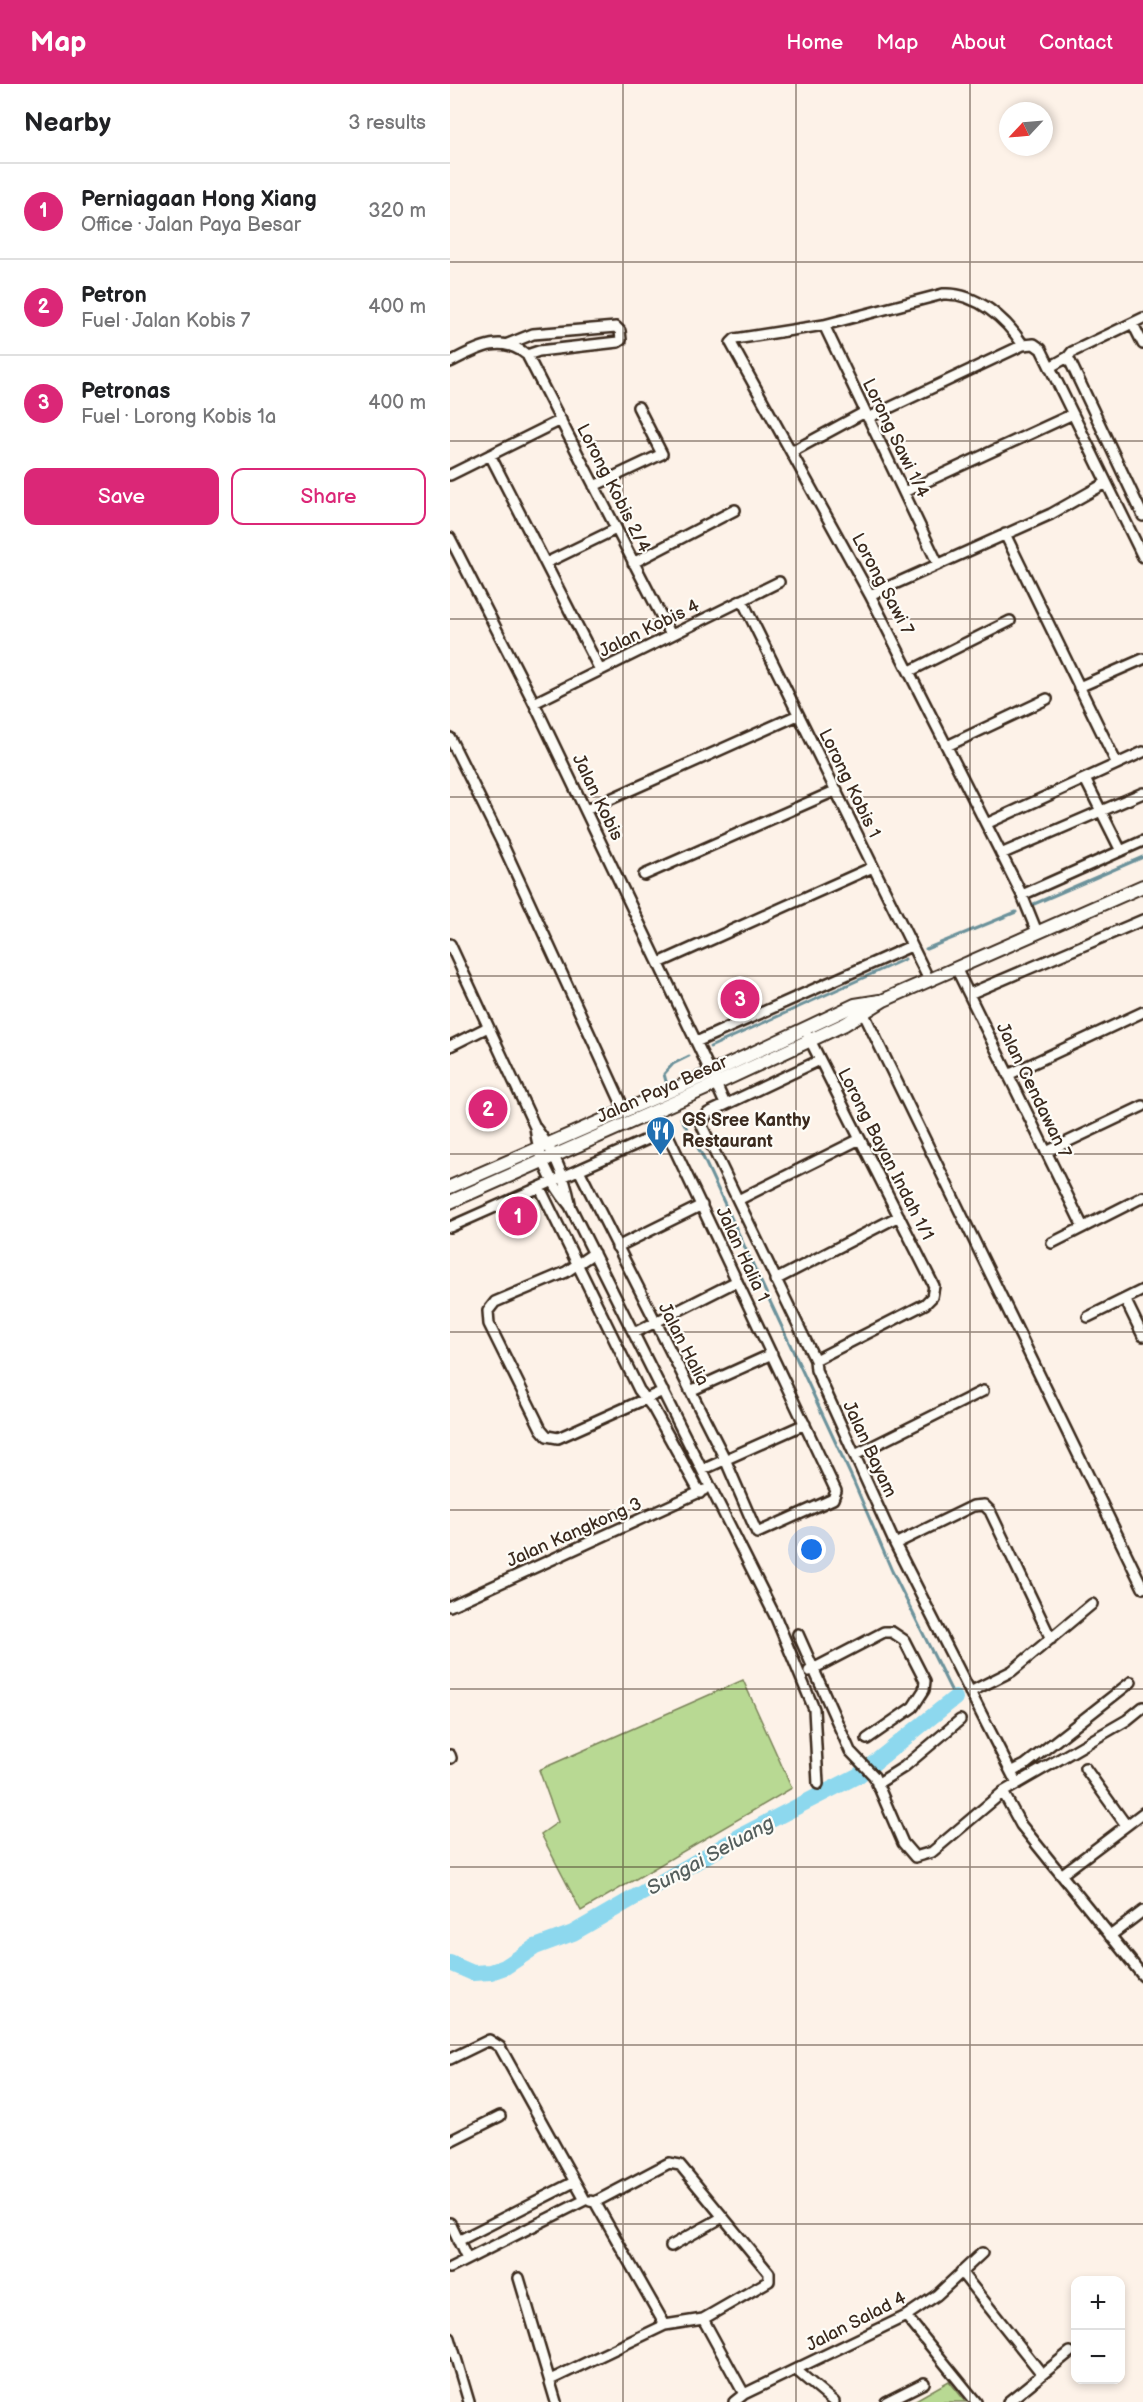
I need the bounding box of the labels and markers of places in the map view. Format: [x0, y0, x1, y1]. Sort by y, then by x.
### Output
pin: 3 [720, 976, 760, 1022]
pin: 2 [468, 1086, 507, 1132]
place label: GS Sree Kanthy Restaurant [682, 1110, 811, 1152]
restaurant icon: GS Sree Kanthy Restaurant [645, 1114, 677, 1156]
pin: 1 [498, 1194, 538, 1238]

